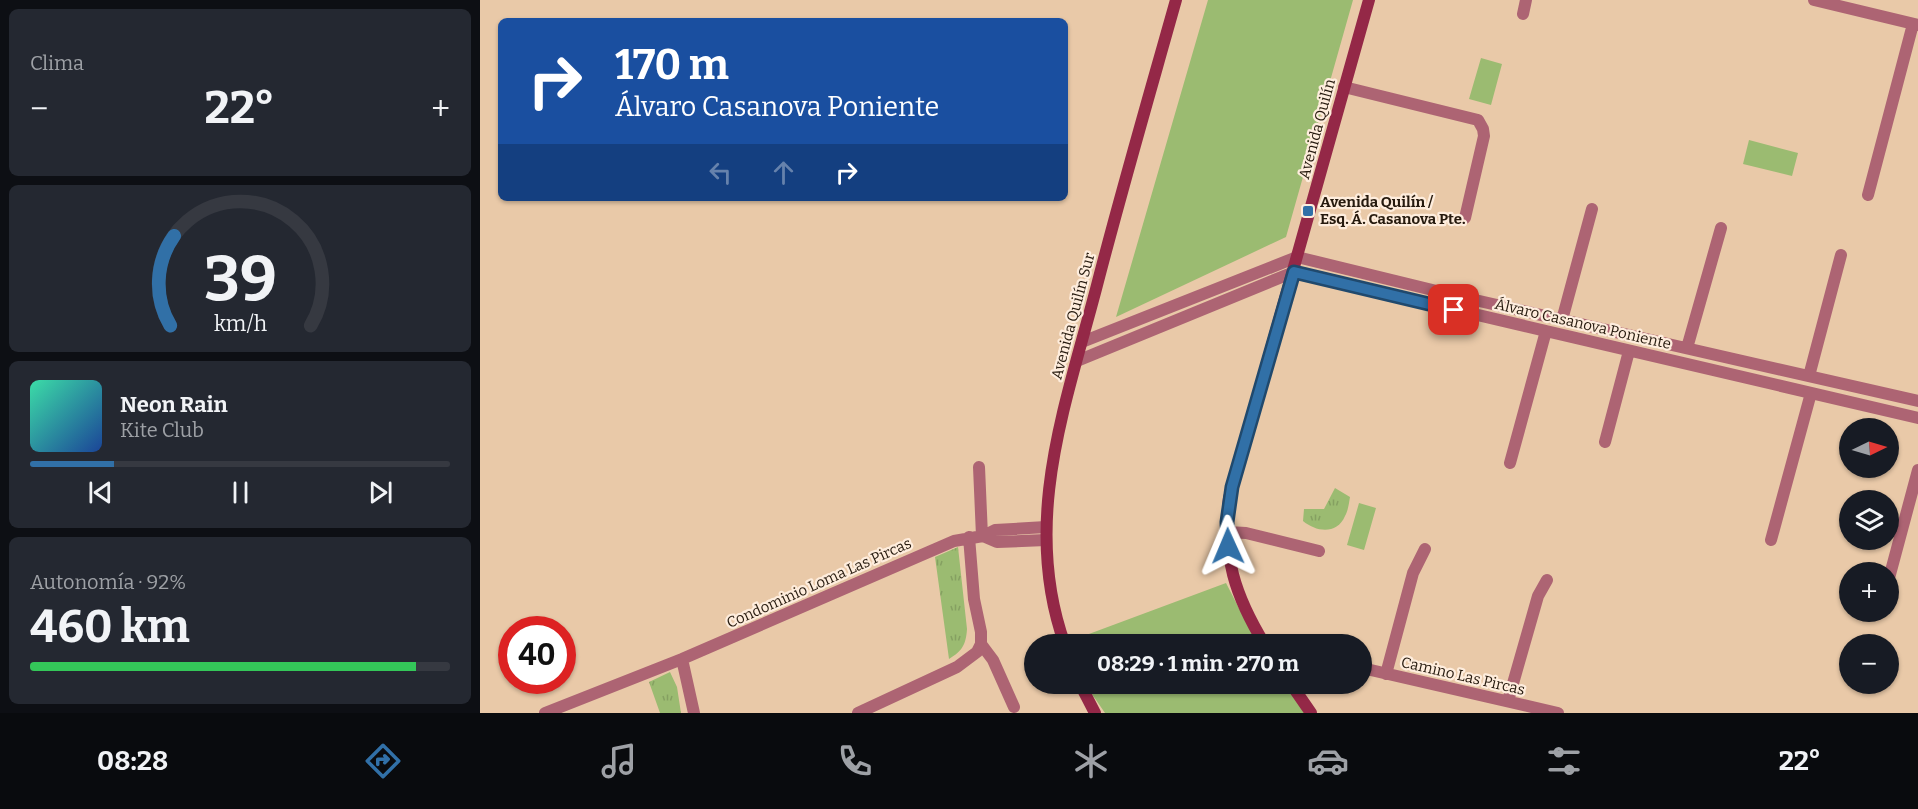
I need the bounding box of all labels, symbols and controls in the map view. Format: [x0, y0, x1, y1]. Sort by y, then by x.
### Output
text: 170 m [615, 40, 729, 90]
icon: right [516, 42, 594, 120]
text: Clima [30, 51, 84, 75]
street label: Avenida Quilín [1295, 77, 1339, 181]
text: 22° [204, 81, 275, 135]
text: − [30, 89, 48, 129]
text: + [431, 89, 450, 129]
text: Álvaro Casanova Poniente [615, 91, 939, 123]
icon: left [704, 156, 737, 189]
icon: ahead [767, 156, 800, 189]
icon: right [830, 156, 863, 189]
place label: Avenida Quilín / Esq. Á. Casanova Pte. [1320, 193, 1465, 228]
marker: Avenida Quilín / Esq. Á. Casanova Pte. [1301, 204, 1315, 218]
text: 39 [204, 242, 276, 317]
street label: Avenida Quilín Sur [1047, 250, 1099, 381]
pin [1428, 284, 1479, 335]
icon: arrive [1437, 293, 1470, 326]
street label: Álvaro Casanova Poniente [1493, 295, 1673, 353]
text: km/h [213, 311, 267, 337]
text: Neon Rain [120, 391, 228, 418]
text: Kite Club [120, 418, 204, 442]
north arrow [1839, 418, 1899, 478]
map controls [1839, 418, 1899, 694]
icon: previous [84, 476, 117, 509]
icon: pause [224, 476, 257, 509]
icon: next [364, 476, 397, 509]
button: layers [1839, 490, 1899, 550]
position arrow [1196, 514, 1260, 578]
street label: Condominio Loma Las Pircas [724, 534, 914, 632]
button: + [1839, 562, 1899, 622]
text: Autonomía · 92% [30, 570, 186, 594]
text: 460 km [30, 600, 190, 654]
speed limit sign: 40 [498, 616, 576, 694]
button: − [1839, 634, 1899, 694]
text: 08:29 · 1 min · 270 m [1097, 650, 1299, 677]
street label: Camino Las Pircas [1399, 653, 1527, 699]
icon: directions [362, 740, 404, 782]
icon: music [598, 740, 640, 782]
icon: phone [834, 740, 876, 782]
icon: climate [1070, 740, 1112, 782]
icon: car [1307, 740, 1349, 782]
icon: filters [1543, 740, 1585, 782]
text: 08:28 [97, 745, 168, 777]
text: 22° [1779, 745, 1821, 777]

